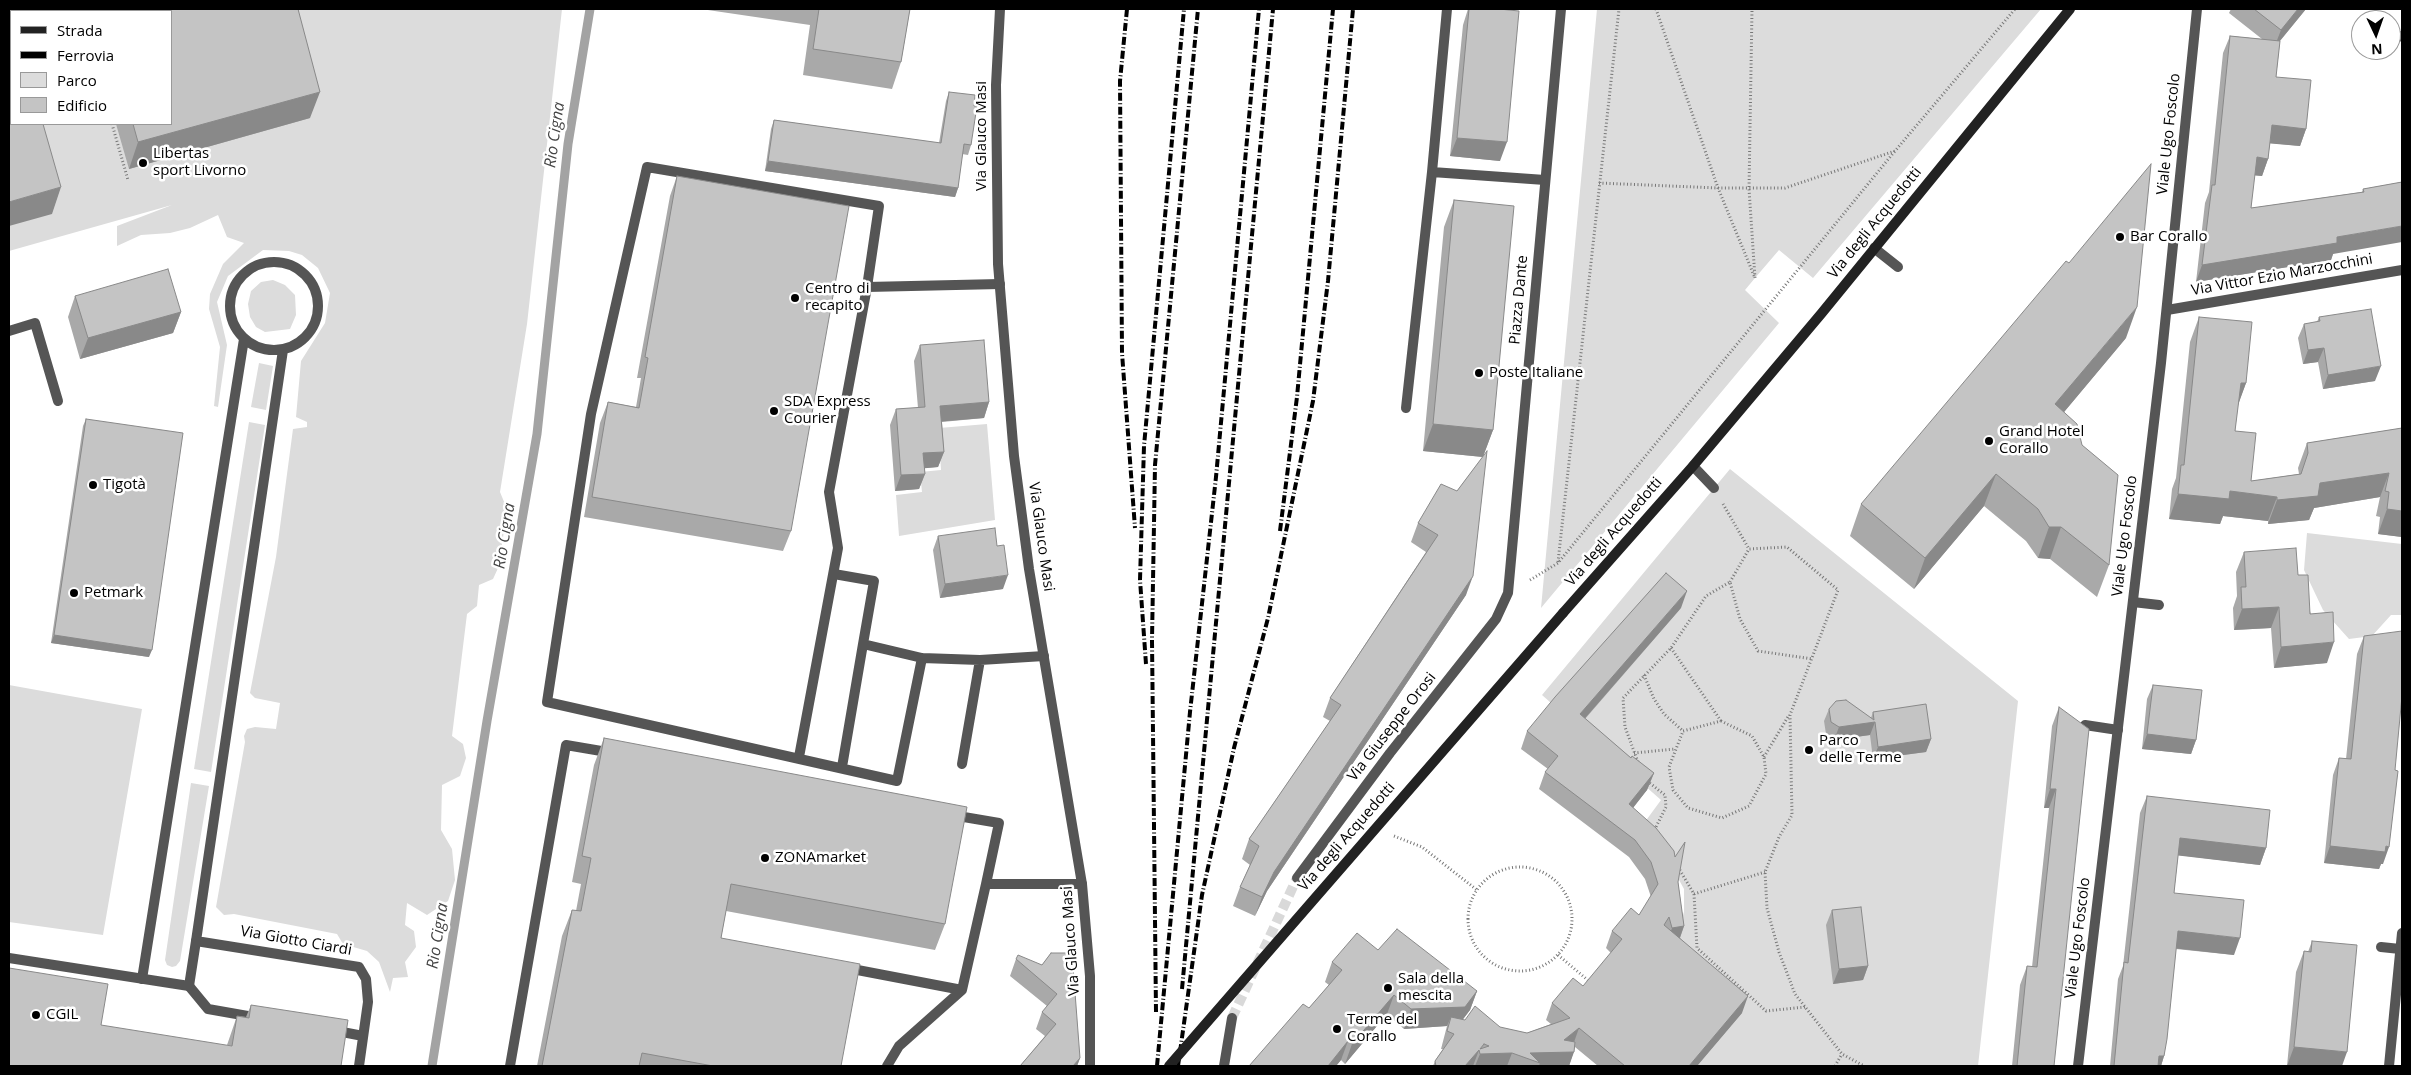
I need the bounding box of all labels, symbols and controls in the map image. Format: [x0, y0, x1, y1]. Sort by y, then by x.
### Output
legend [10, 10, 172, 125]
north arrow [2351, 10, 2401, 60]
text: Strada [57, 20, 103, 40]
text: N [2371, 40, 2383, 59]
text: Ferrovia [57, 45, 114, 65]
text: Parco [57, 70, 97, 90]
street label: Viale Ugo Foscolo [2154, 72, 2184, 196]
street label: Via Glauco Masi [973, 81, 991, 191]
text: Edificio [57, 95, 107, 115]
water label: Rio Cigna [541, 101, 569, 169]
place label: Libertas sport Livorno [153, 145, 246, 180]
marker: Libertas sport Livorno [137, 157, 149, 169]
street label: Via degli Acquedotti [1824, 164, 1926, 282]
place label: Bar Corallo [2130, 228, 2208, 246]
marker: Bar Corallo [2114, 231, 2126, 243]
street label: Via Vittor Ezio Marzocchini [2190, 250, 2374, 300]
street label: Piazza Dante [1506, 255, 1532, 345]
place label: Centro di recapito [805, 280, 869, 315]
marker: Centro di recapito [789, 292, 801, 304]
place label: Poste Italiane [1489, 364, 1583, 382]
marker: Poste Italiane [1473, 367, 1485, 379]
place label: SDA Express Courier [784, 393, 871, 428]
marker: SDA Express Courier [768, 405, 780, 417]
place label: Grand Hotel Corallo [1999, 423, 2084, 458]
marker: Grand Hotel Corallo [1983, 435, 1995, 447]
street label: Via degli Acquedotti [1562, 474, 1666, 590]
street label: Viale Ugo Foscolo [2109, 474, 2141, 598]
place label: Tigotà [103, 476, 146, 494]
marker: Tigotà [87, 479, 99, 491]
street label: Via Glauco Masi [1024, 481, 1058, 593]
water label: Rio Cigna [490, 502, 520, 570]
place label: Petmark [84, 584, 143, 602]
marker: Petmark [68, 587, 80, 599]
street label: Via Giuseppe Orosi [1344, 669, 1440, 785]
place label: Parco delle Terme [1819, 732, 1902, 767]
marker: Parco delle Terme [1803, 744, 1815, 756]
street label: Via degli Acquedotti [1295, 779, 1399, 895]
place label: ZONAmarket [775, 849, 866, 867]
marker: ZONAmarket [759, 852, 771, 864]
street label: Viale Ugo Foscolo [2062, 876, 2094, 1000]
street label: Via Glauco Masi [1058, 885, 1084, 997]
water label: Rio Cigna [423, 902, 453, 970]
street label: Via Giotto Ciardi [239, 922, 353, 960]
place label: Sala della mescita [1398, 970, 1464, 1005]
marker: Sala della mescita [1382, 982, 1394, 994]
place label: CGIL [46, 1006, 78, 1024]
marker: CGIL [30, 1009, 42, 1021]
place label: Terme del Corallo [1347, 1011, 1417, 1046]
marker: Terme del Corallo [1331, 1023, 1343, 1035]

